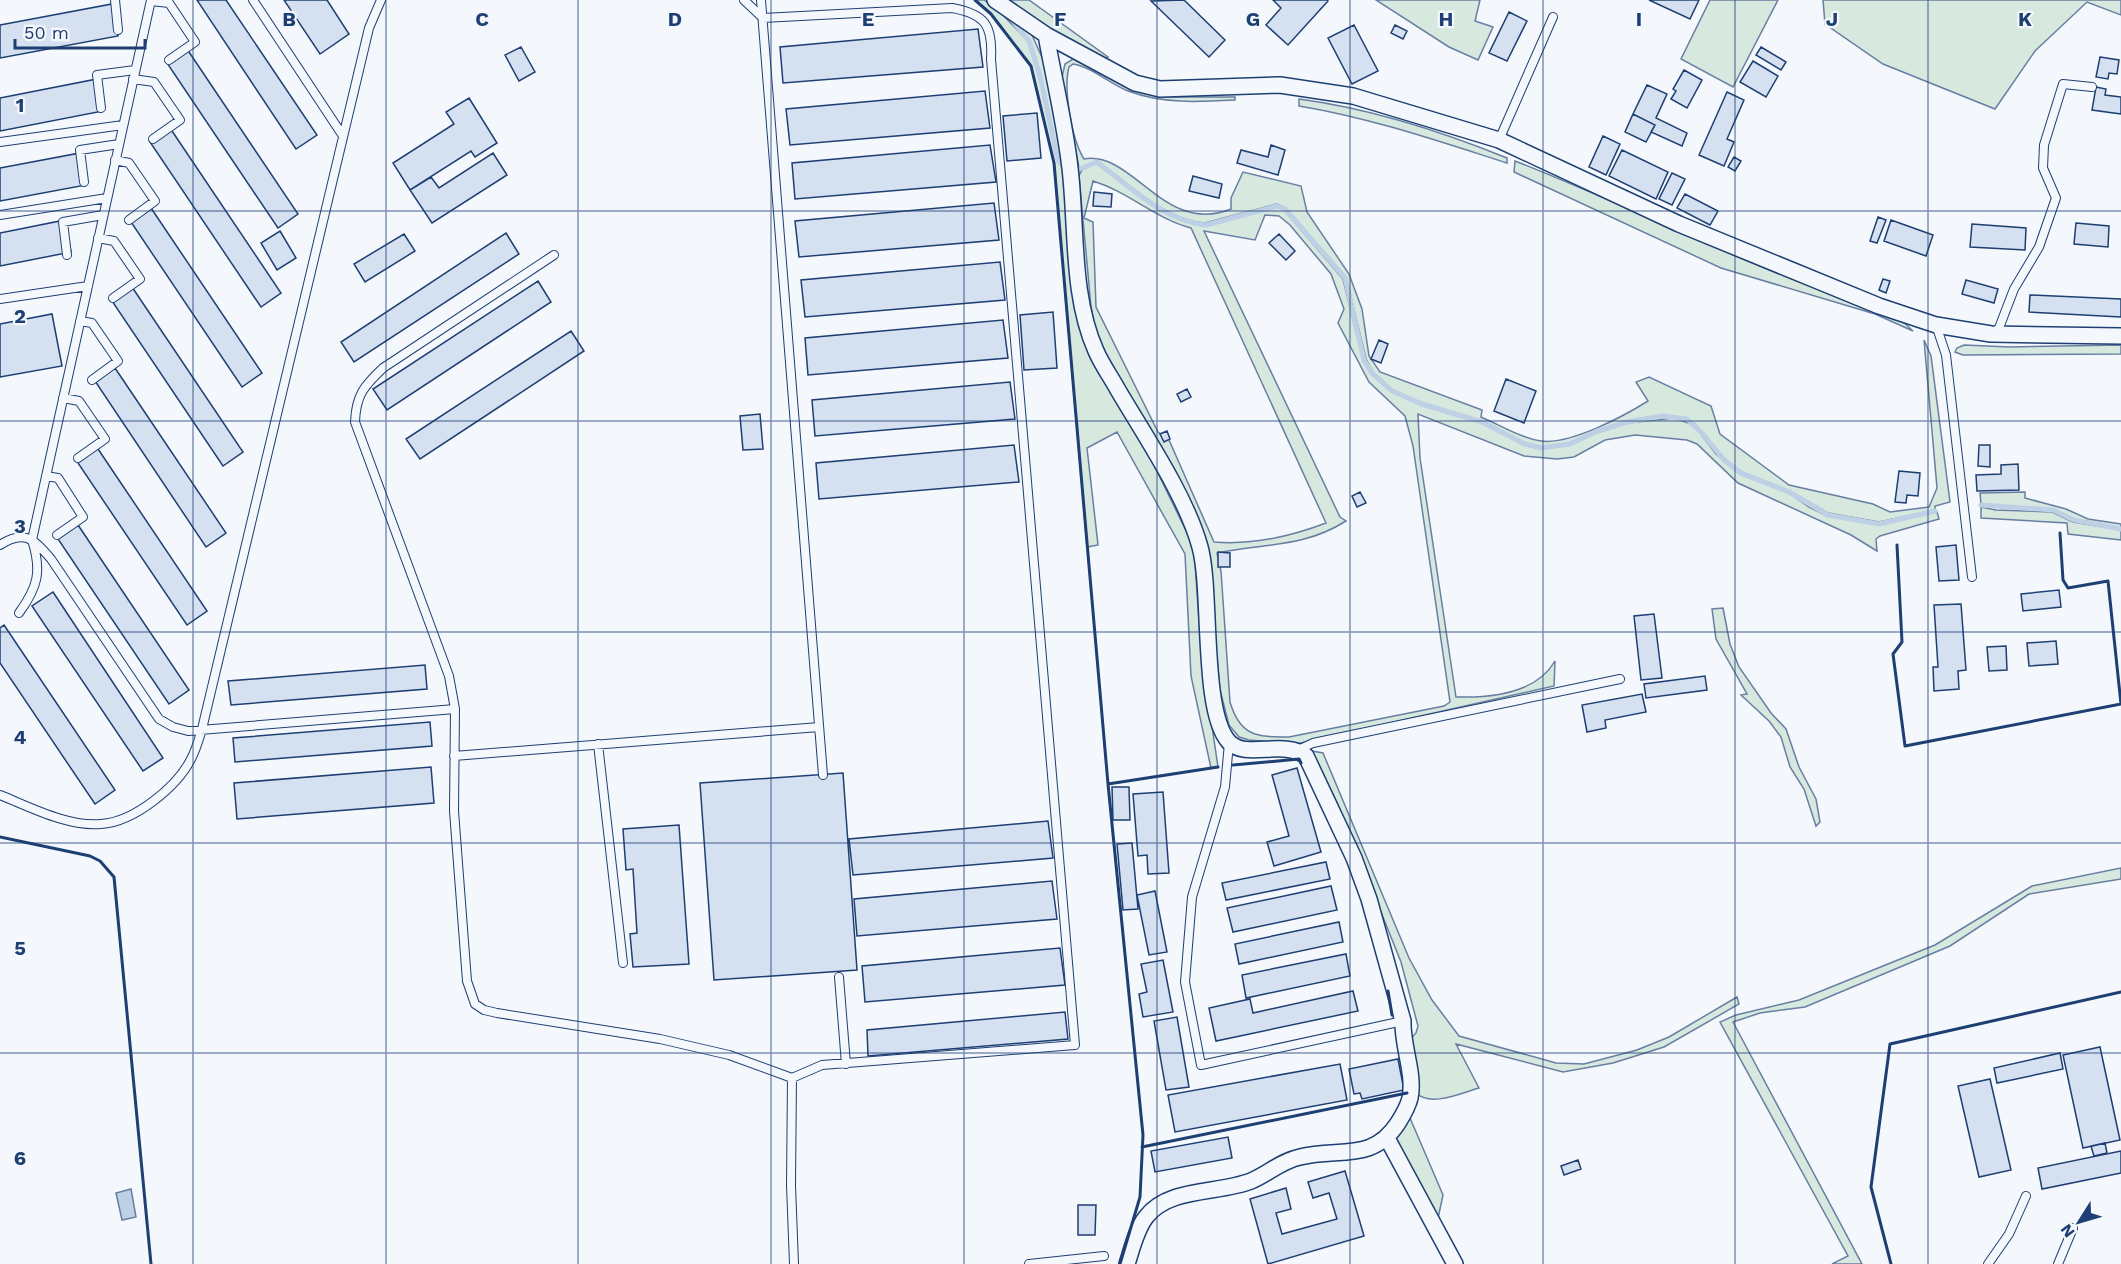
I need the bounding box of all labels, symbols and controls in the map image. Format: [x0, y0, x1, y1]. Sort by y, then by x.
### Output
text: B [282, 7, 296, 31]
text: C [475, 7, 489, 31]
text: D [668, 7, 682, 31]
text: E [862, 7, 874, 31]
text: F [1054, 7, 1066, 31]
text: G [1246, 7, 1260, 31]
text: H [1439, 7, 1453, 31]
text: I [1636, 7, 1642, 31]
text: J [1826, 7, 1838, 31]
text: K [2018, 7, 2032, 31]
scale bar [15, 12, 146, 50]
text: 50 m [24, 22, 69, 43]
text: 1 [16, 93, 24, 117]
text: 2 [14, 304, 26, 328]
text: 3 [14, 514, 26, 538]
text: 4 [14, 725, 27, 749]
text: 5 [14, 936, 26, 960]
text: 6 [14, 1146, 26, 1170]
north arrow [2049, 1192, 2109, 1252]
text: N [2056, 1220, 2079, 1241]

